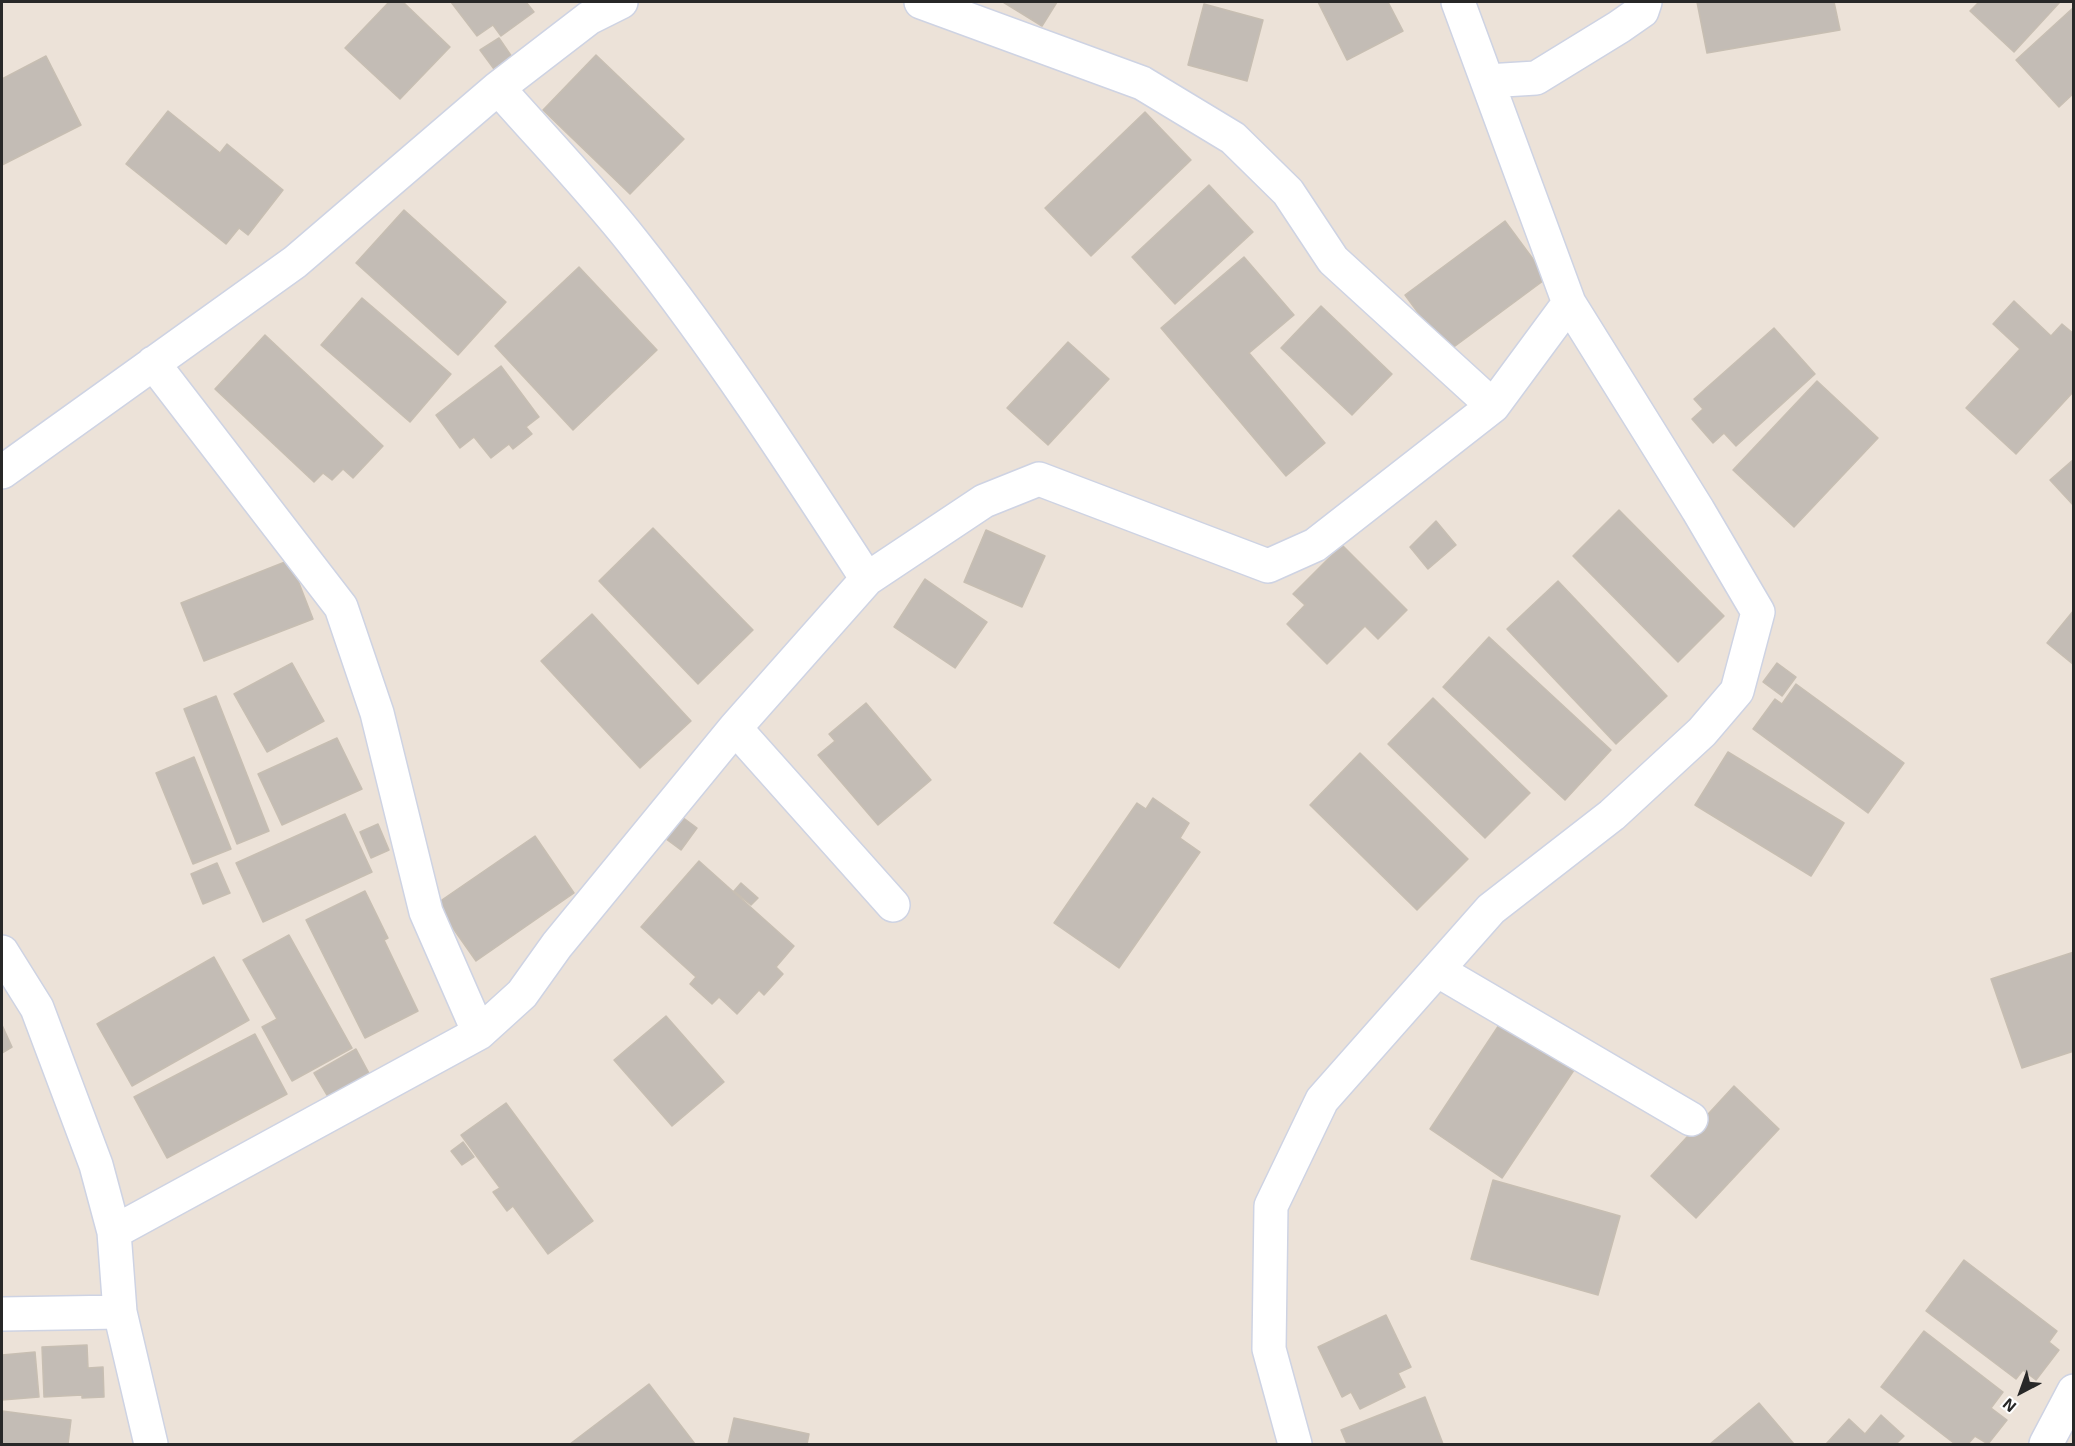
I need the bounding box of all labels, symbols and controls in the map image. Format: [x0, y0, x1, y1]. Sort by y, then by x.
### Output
north arrow [1991, 1362, 2051, 1422]
text: N [1998, 1395, 2019, 1417]

